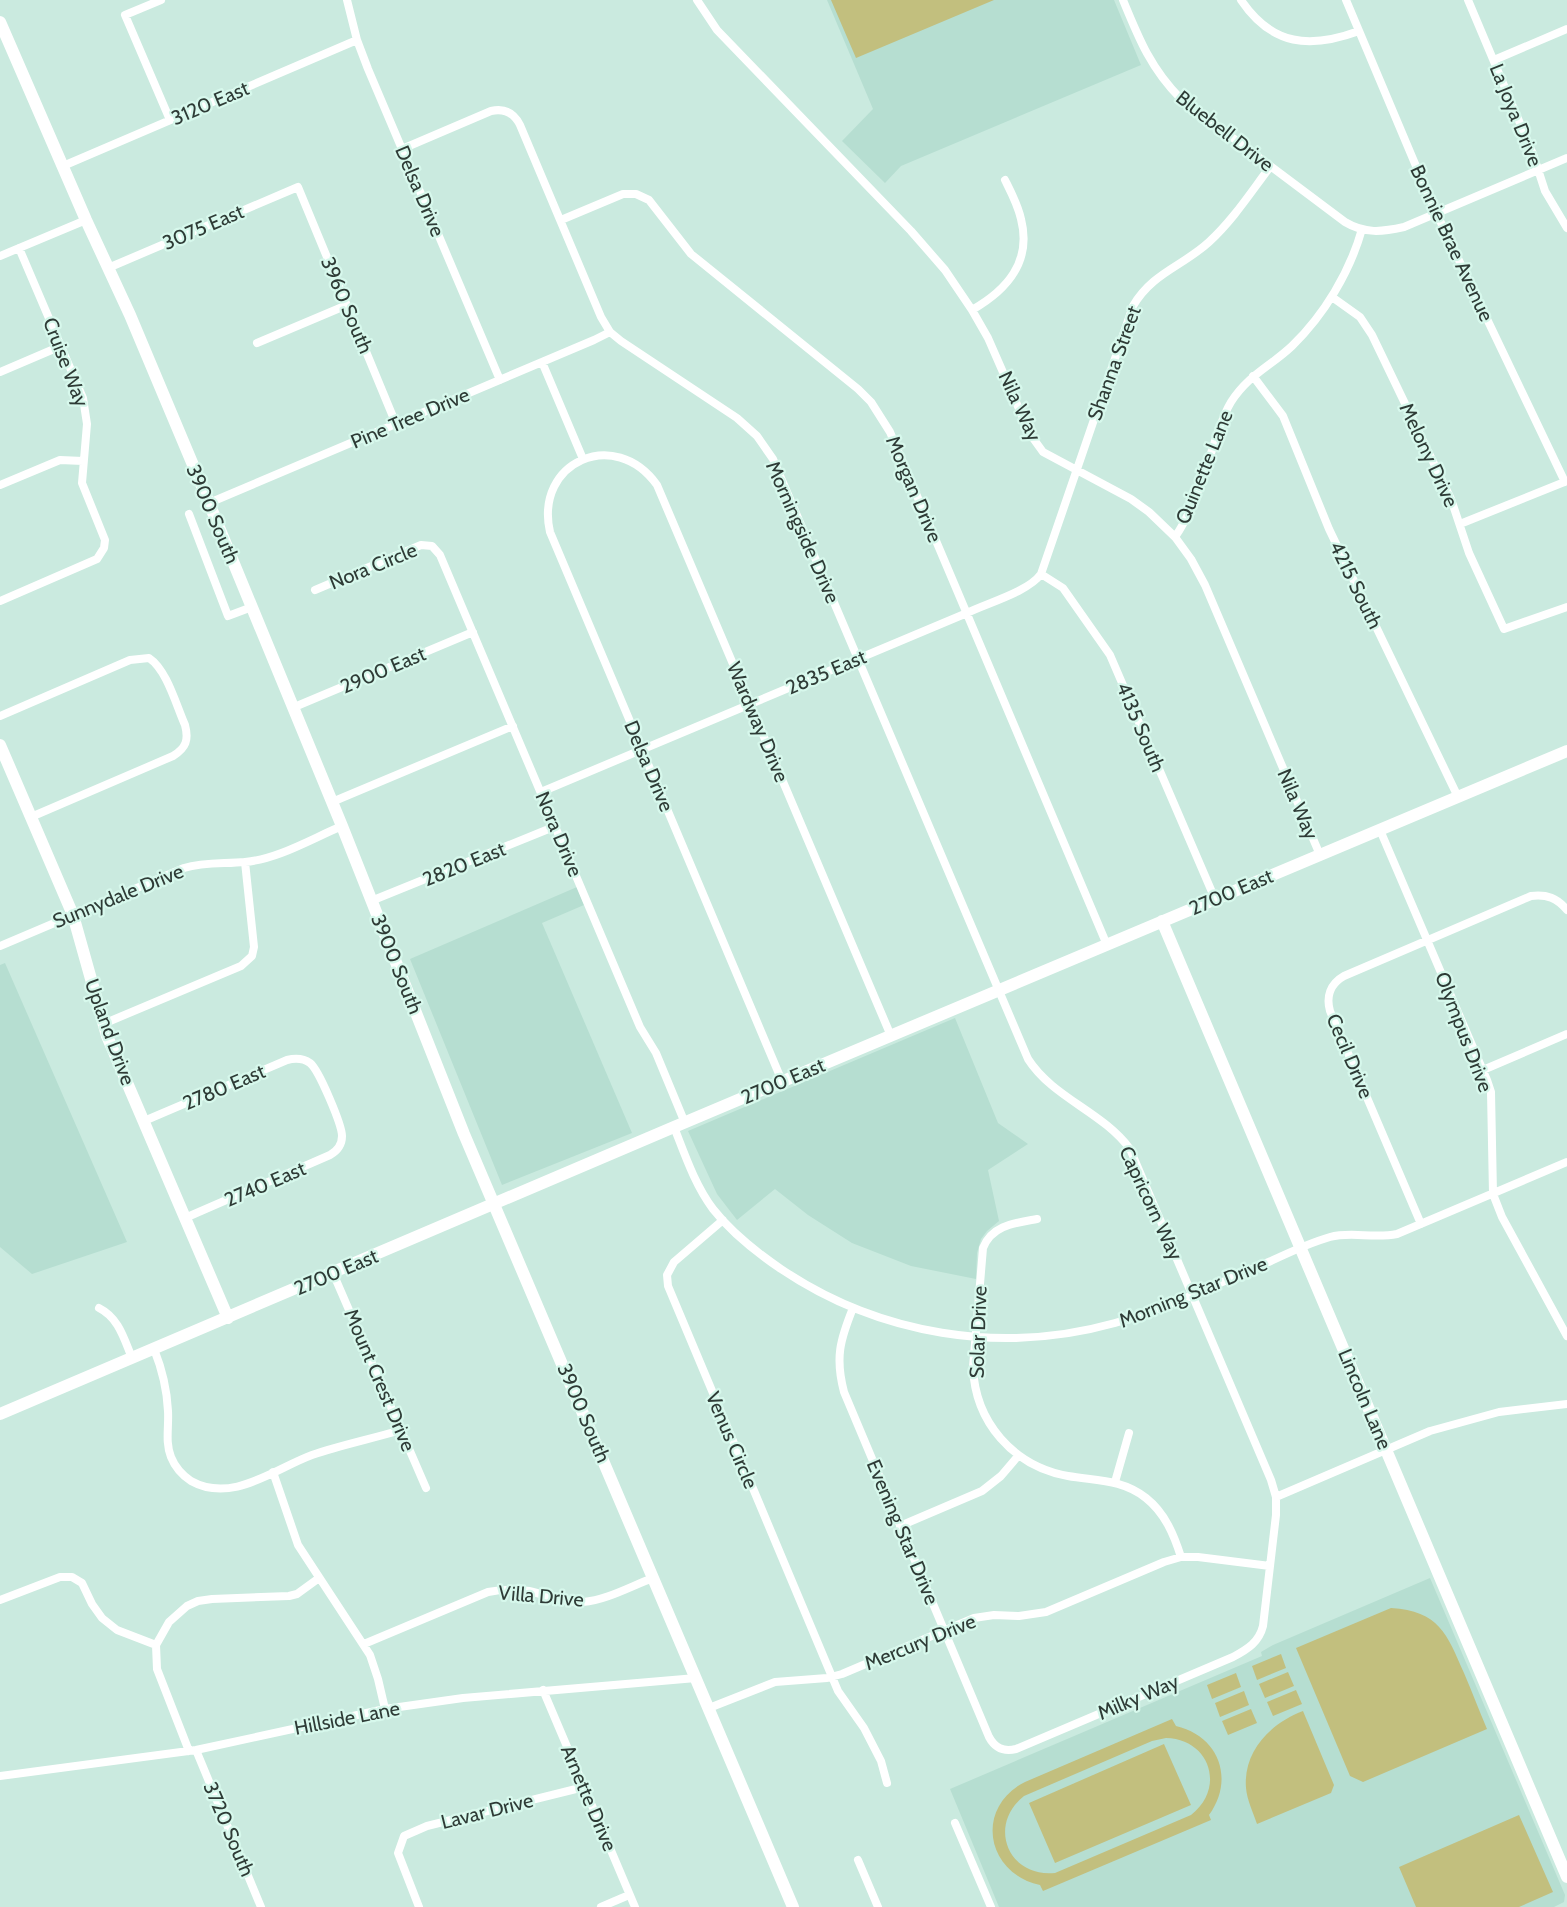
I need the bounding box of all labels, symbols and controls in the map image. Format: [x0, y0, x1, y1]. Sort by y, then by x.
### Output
street label: La Joya Drive [1485, 60, 1547, 170]
street label: 3120 East [168, 76, 253, 130]
street label: Bluebell Drive [1171, 85, 1279, 177]
street label: Delsa Drive [390, 142, 450, 240]
street label: Bonnie Brae Avenue [1405, 161, 1499, 325]
street label: 3075 East [159, 199, 247, 255]
street label: 3960 South [316, 253, 378, 357]
street label: Shanna Street [1082, 302, 1146, 423]
street label: Cruise Way [38, 314, 94, 410]
street label: Nila Way [993, 367, 1047, 445]
street label: Pine Tree Drive [347, 382, 473, 454]
street label: Melony Drive [1394, 399, 1464, 511]
street label: Quinette Lane [1170, 407, 1238, 527]
street label: Morgan Drive [881, 432, 947, 546]
street label: Morningside Drive [761, 457, 845, 607]
street label: 3900 South [181, 461, 245, 567]
street label: 4215 South [1324, 537, 1388, 633]
street label: Nora Circle [326, 538, 420, 594]
street label: 2900 East [337, 641, 429, 699]
street label: 2835 East [782, 644, 870, 700]
street label: Wardway Drive [722, 658, 794, 786]
street label: 4135 South [1111, 679, 1171, 775]
street label: Delsa Drive [619, 717, 679, 815]
street label: Nila Way [1272, 765, 1324, 843]
street label: Nora Drive [530, 788, 588, 880]
street label: 2820 East [419, 836, 509, 891]
street label: Sunnydale Drive [49, 859, 187, 933]
street label: 2700 East [1186, 864, 1277, 920]
street label: 3900 South [366, 911, 428, 1017]
street label: Olympus Drive [1430, 969, 1498, 1095]
street label: Upland Drive [80, 976, 140, 1088]
street label: Cecil Drive [1321, 1010, 1379, 1102]
street label: 2700 East [738, 1053, 829, 1109]
street label: 2780 East [179, 1059, 269, 1115]
street label: Capricorn Way [1114, 1142, 1188, 1264]
street label: 2740 East [221, 1156, 309, 1212]
street label: 2700 East [291, 1244, 382, 1300]
street label: Morning Star Drive [1115, 1251, 1271, 1333]
street label: Solar Drive [964, 1285, 992, 1379]
street label: Mount Crest Drive [339, 1305, 421, 1455]
street label: Lincoln Lane [1333, 1345, 1397, 1453]
street label: 3900 South [552, 1360, 616, 1466]
street label: Venus Circle [701, 1388, 763, 1492]
street label: Evening Star Drive [862, 1456, 944, 1608]
street label: Villa Drive [497, 1580, 585, 1612]
street label: Mercury Drive [861, 1609, 979, 1675]
street label: Milky Way [1094, 1669, 1182, 1725]
street label: Hillside Lane [292, 1696, 402, 1740]
street label: Arnette Drive [556, 1741, 622, 1855]
street label: 3720 South [198, 1778, 260, 1880]
street label: Lavar Drive [438, 1788, 536, 1834]

